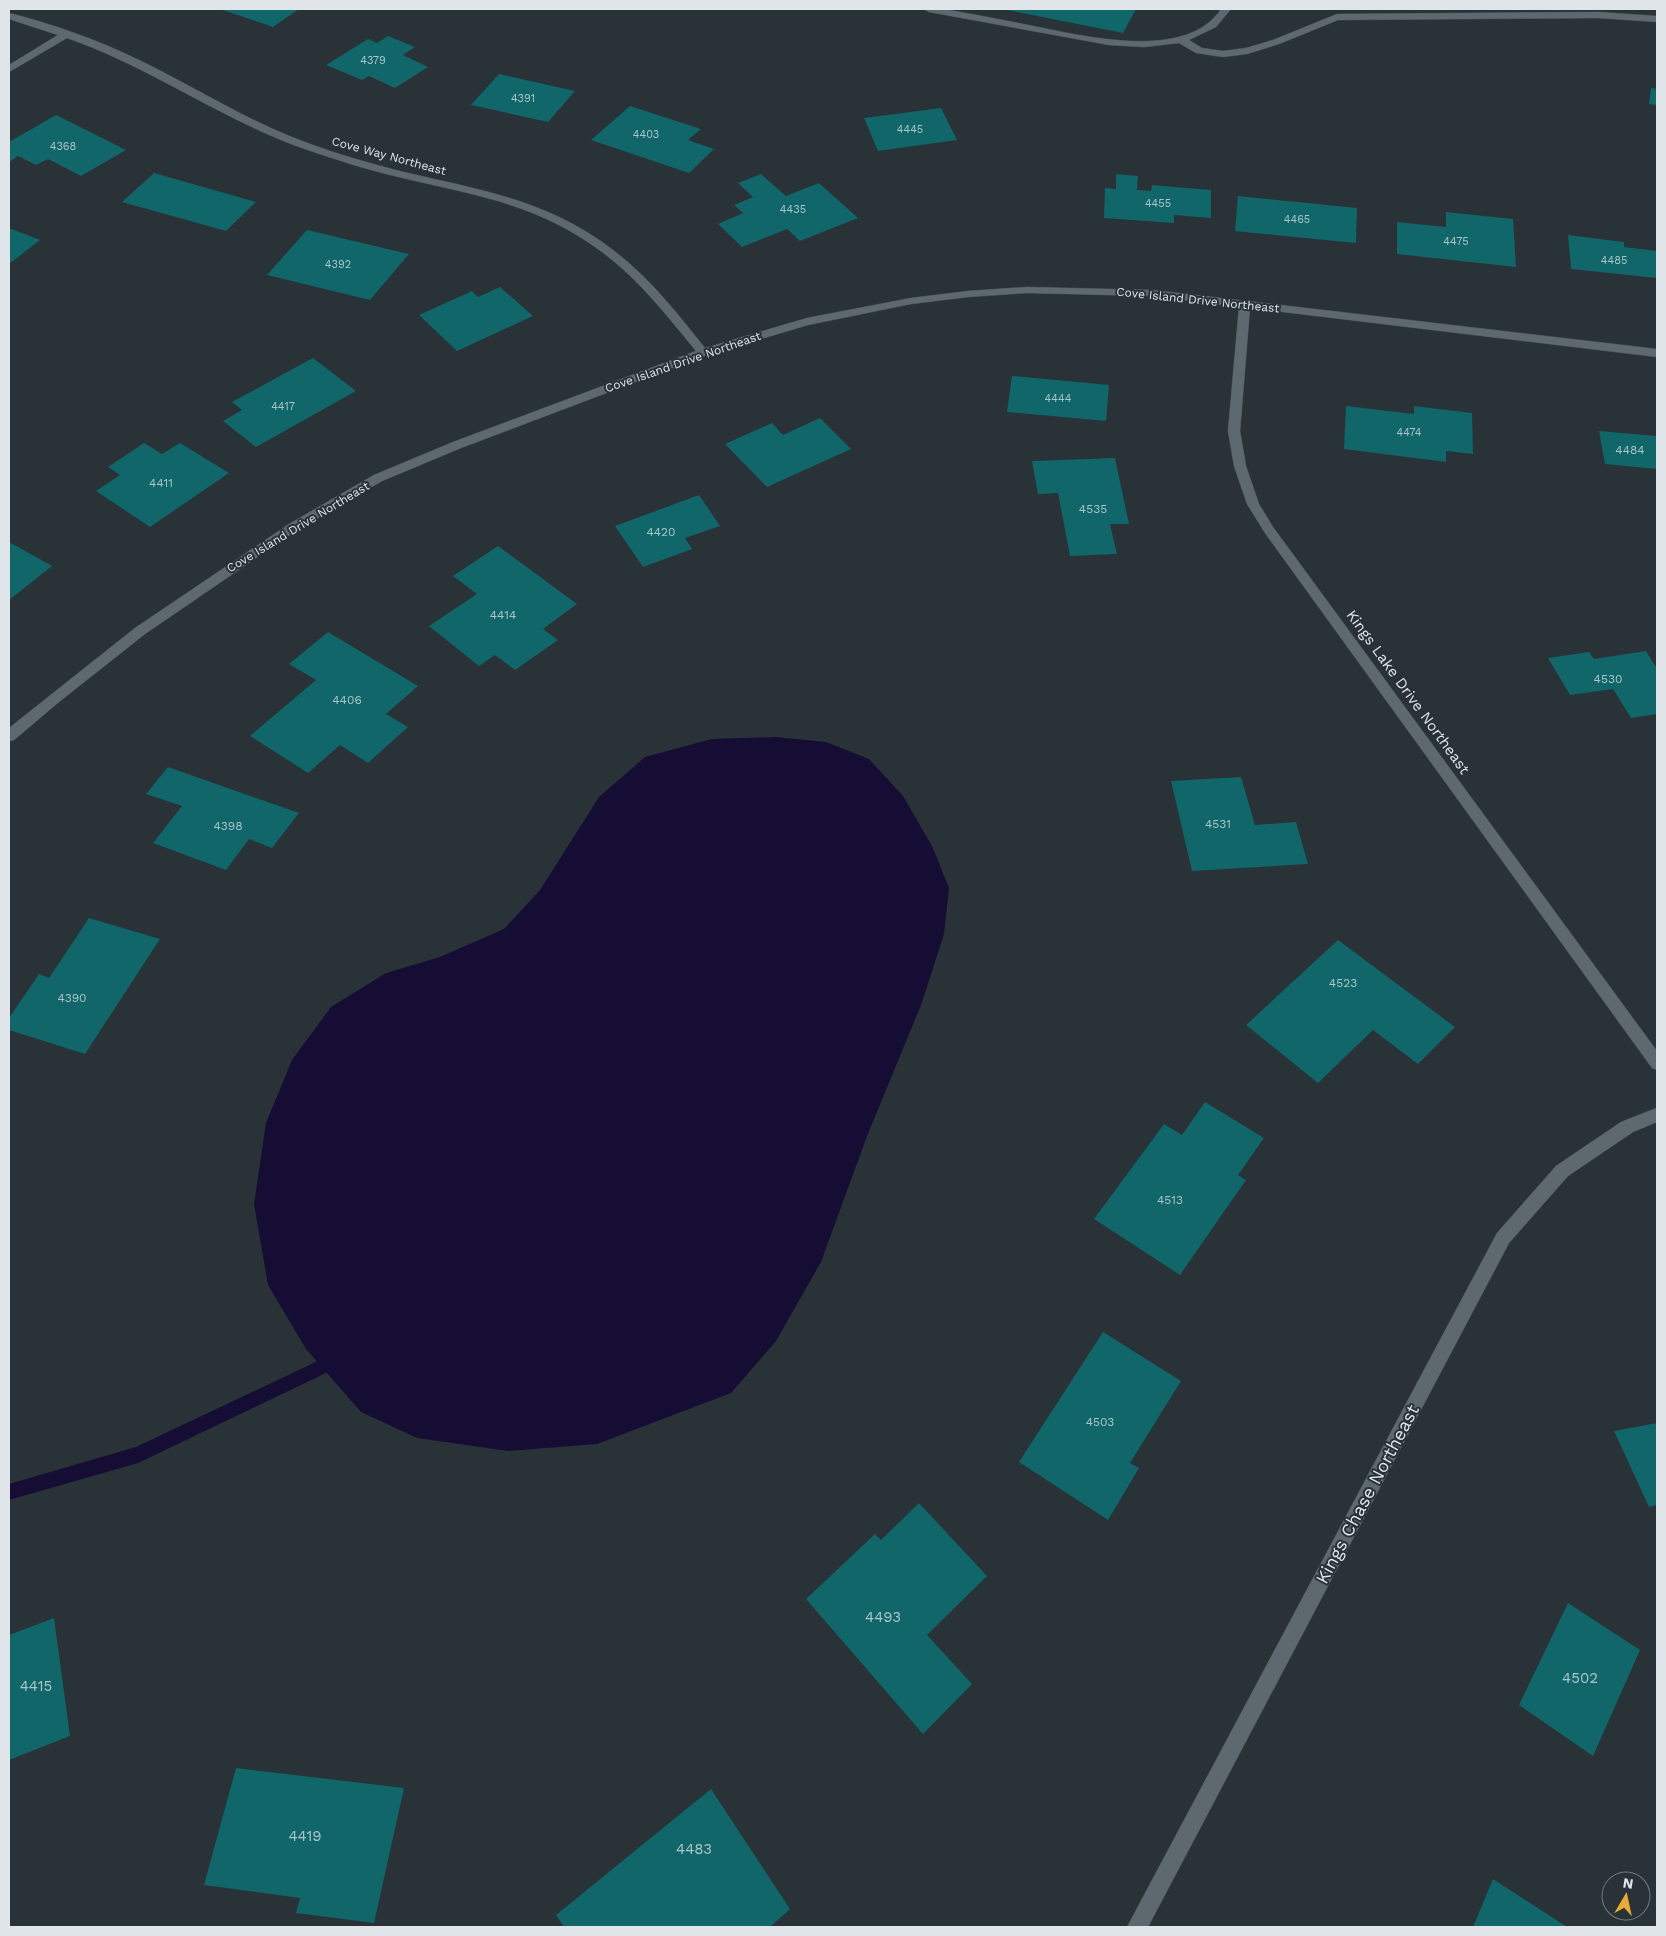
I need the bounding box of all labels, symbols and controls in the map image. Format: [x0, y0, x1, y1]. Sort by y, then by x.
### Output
house number: 4379 [360, 54, 386, 67]
house number: 4391 [511, 92, 535, 105]
house number: 4445 [897, 123, 923, 136]
house number: 4403 [633, 128, 659, 141]
street label: Cove Way Northeast [330, 134, 448, 178]
house number: 4368 [50, 140, 77, 153]
house number: 4455 [1145, 197, 1171, 210]
house number: 4435 [780, 203, 806, 216]
house number: 4465 [1284, 213, 1310, 226]
house number: 4475 [1443, 235, 1469, 248]
house number: 4485 [1601, 254, 1627, 267]
house number: 4392 [325, 258, 351, 271]
street label: Cove Island Drive Northeast [1116, 284, 1280, 316]
street label: Cove Island Drive Northeast [603, 329, 763, 395]
house number: 4444 [1045, 392, 1072, 405]
house number: 4417 [271, 400, 295, 413]
house number: 4474 [1396, 426, 1422, 439]
house number: 4484 [1615, 443, 1645, 457]
house number: 4411 [149, 476, 173, 490]
street label: Cove Island Drive Northeast [224, 479, 372, 575]
house number: 4535 [1079, 502, 1107, 516]
house number: 4420 [646, 525, 676, 539]
street label: Kings Lake Drive Northeast [1342, 606, 1474, 778]
house number: 4414 [490, 608, 516, 622]
house number: 4530 [1594, 672, 1622, 686]
house number: 4406 [332, 693, 362, 707]
house number: 4531 [1205, 817, 1231, 831]
house number: 4398 [213, 819, 243, 833]
house number: 4523 [1329, 976, 1357, 990]
house number: 4390 [57, 991, 87, 1005]
house number: 4513 [1157, 1193, 1183, 1207]
street label: Kings Chase Northeast [1311, 1401, 1423, 1587]
house number: 4503 [1086, 1415, 1114, 1429]
house number: 4493 [865, 1608, 901, 1626]
house number: 4502 [1562, 1669, 1598, 1687]
house number: 4415 [20, 1677, 52, 1695]
house number: 4419 [288, 1827, 322, 1845]
house number: 4483 [676, 1840, 712, 1858]
north arrow [1601, 1871, 1651, 1921]
text: N [1622, 1874, 1634, 1892]

